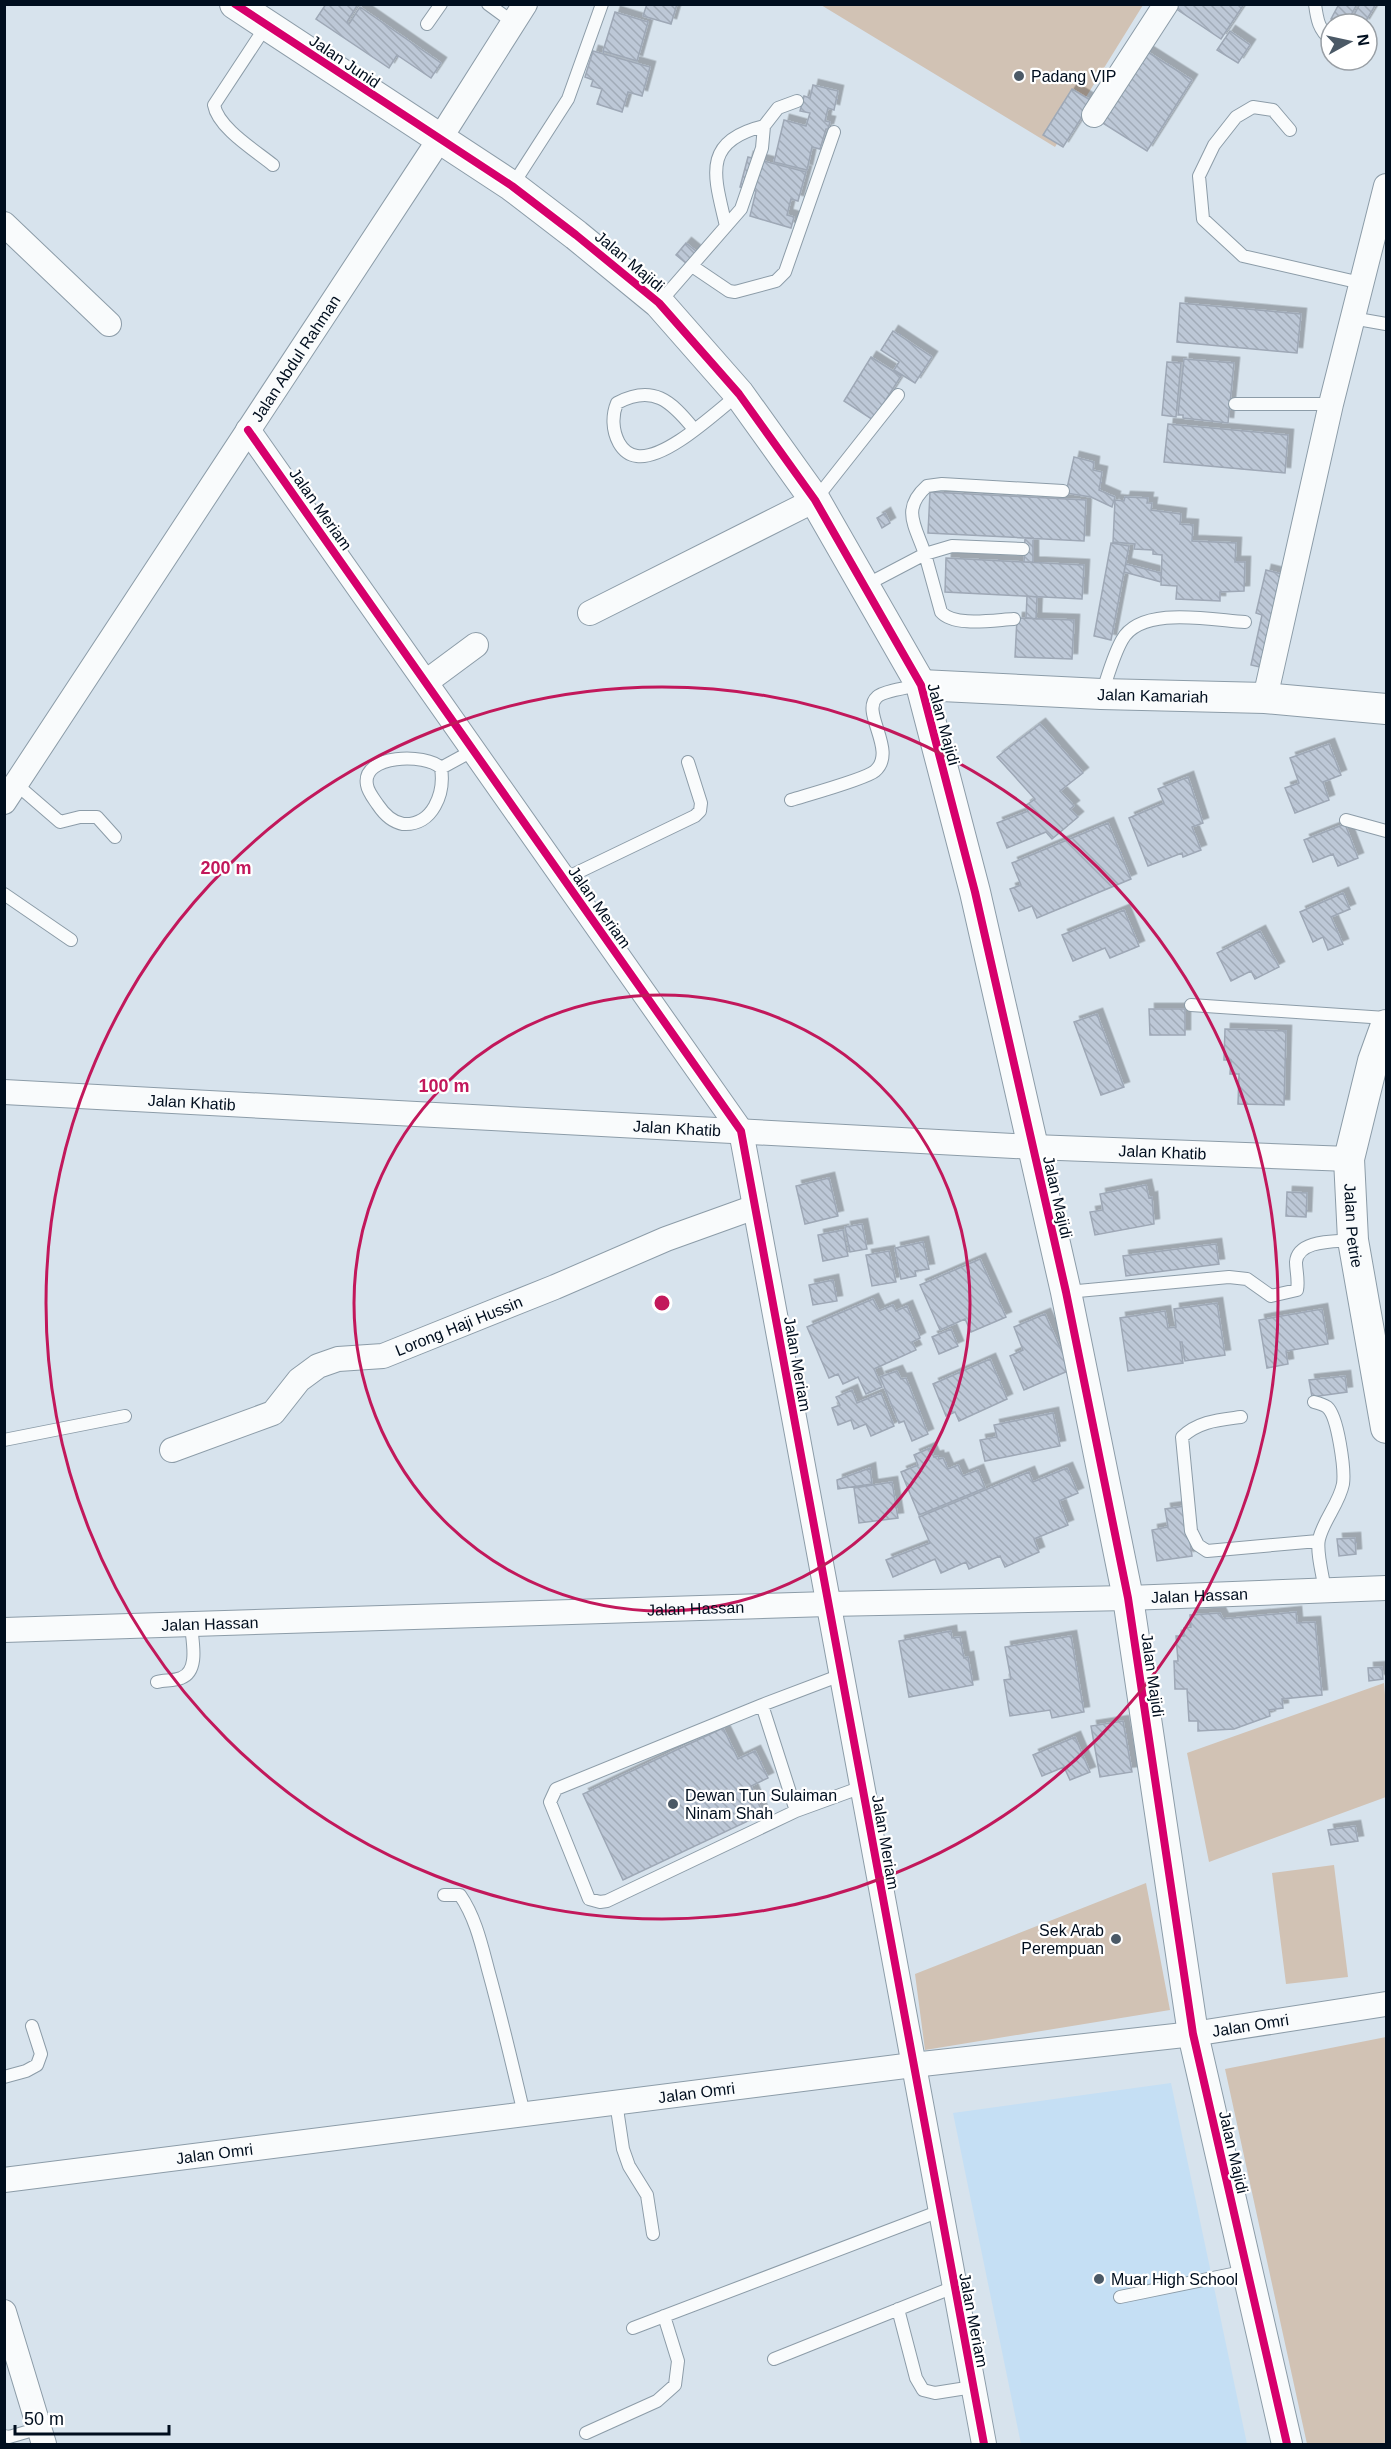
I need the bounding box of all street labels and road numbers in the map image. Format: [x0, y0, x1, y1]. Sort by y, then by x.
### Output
street label: Jalan Junid [306, 32, 383, 91]
street label: Jalan Majidi [592, 228, 668, 295]
street label: Jalan Abdul Rahman [248, 292, 344, 425]
street label: Jalan Meriam [286, 465, 355, 553]
street label: Jalan Majidi [924, 681, 963, 767]
street label: Jalan Kamariah [1097, 686, 1209, 706]
street label: Jalan Meriam [565, 863, 634, 951]
street label: Jalan Khatib [147, 1092, 236, 1113]
street label: Jalan Khatib [633, 1118, 722, 1139]
street label: Jalan Khatib [1118, 1142, 1207, 1163]
street label: Jalan Majidi [1040, 1154, 1075, 1240]
street label: Jalan Petrie [1341, 1183, 1366, 1269]
street label: Lorong Haji Hussin [393, 1293, 525, 1359]
street label: Jalan Meriam [781, 1315, 814, 1413]
street label: Jalan Hassan [1151, 1585, 1248, 1606]
street label: Jalan Hassan [647, 1599, 744, 1619]
street label: Jalan Hassan [161, 1614, 259, 1634]
street label: Jalan Majidi [1138, 1632, 1167, 1718]
street label: Jalan Meriam [869, 1793, 902, 1891]
street label: Jalan Omri [1211, 2011, 1290, 2040]
street label: Jalan Omri [657, 2080, 736, 2106]
street label: Jalan Majidi [1216, 2109, 1251, 2195]
street label: Jalan Omri [175, 2141, 254, 2167]
street label: Jalan Meriam [956, 2271, 991, 2369]

